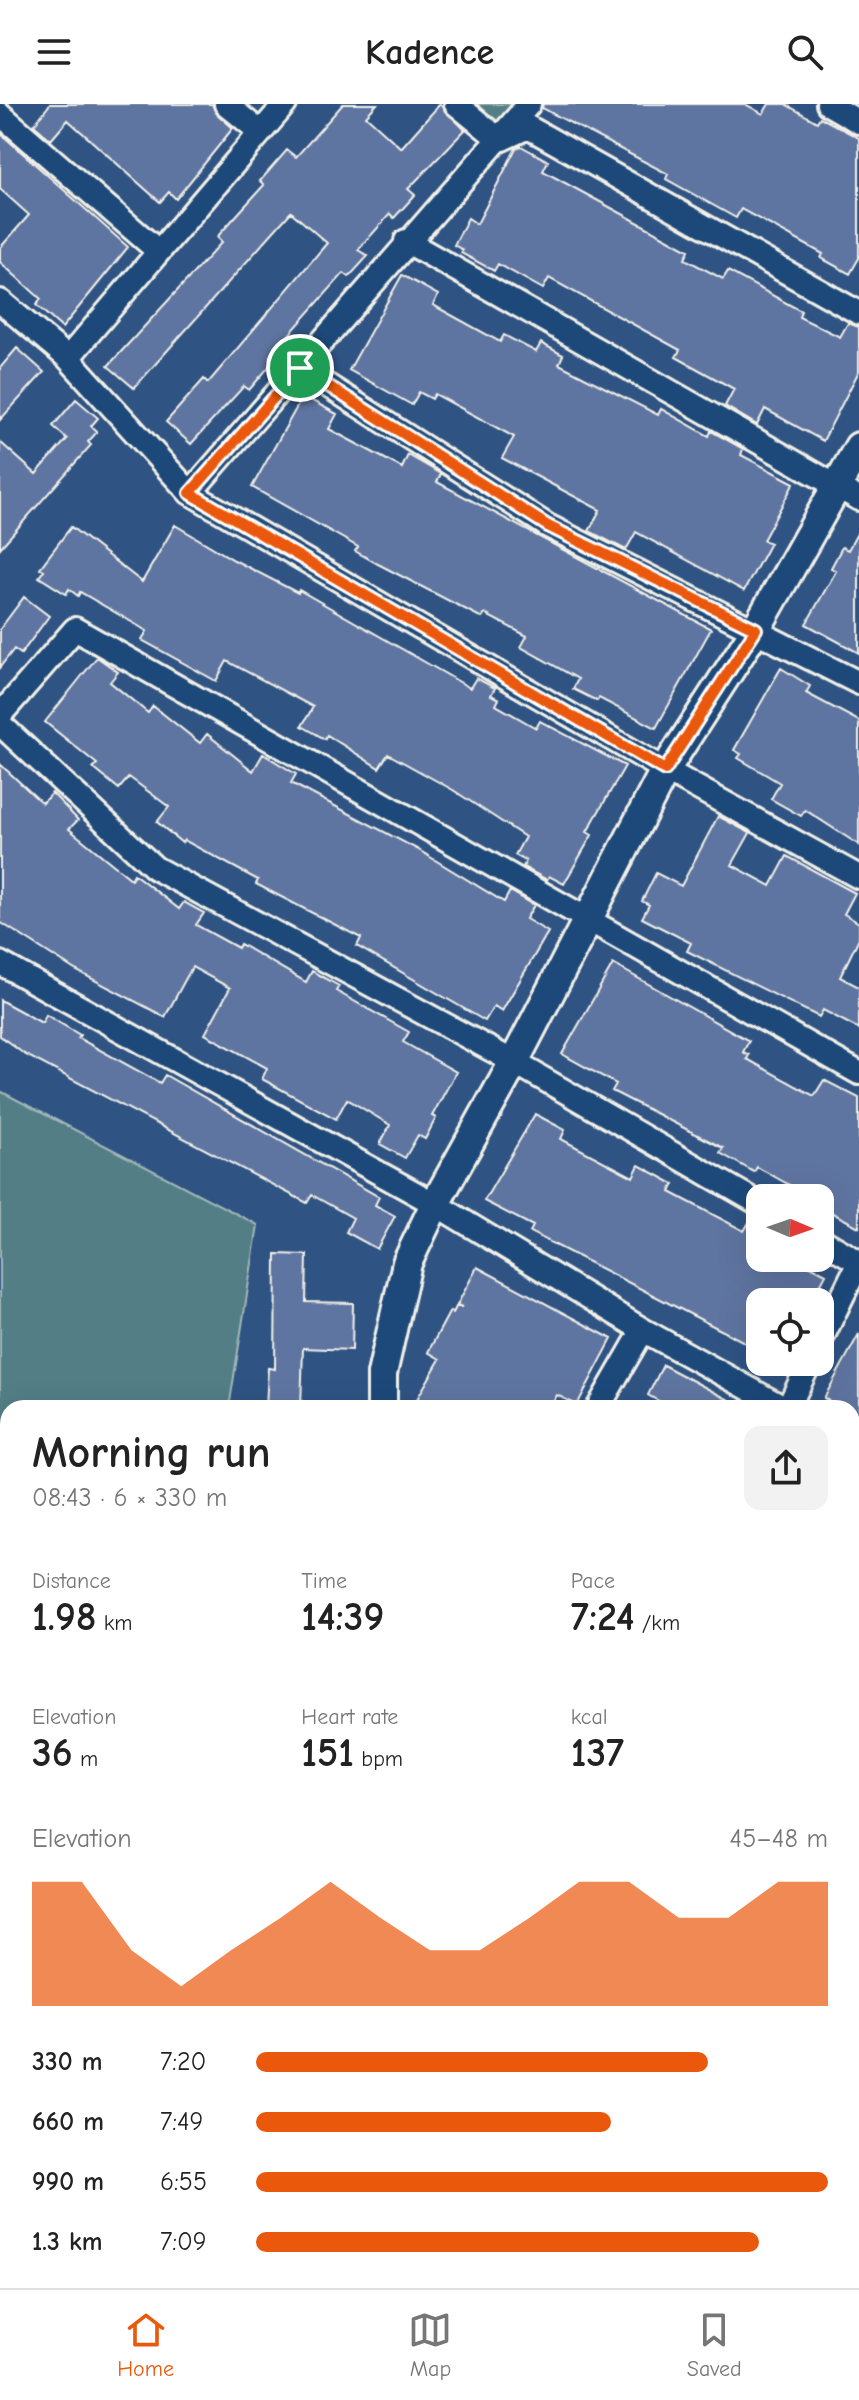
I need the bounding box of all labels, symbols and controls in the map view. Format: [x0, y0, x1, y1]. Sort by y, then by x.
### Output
icon: menu [32, 30, 76, 74]
icon: search [783, 30, 827, 74]
text: Kadence [365, 32, 494, 73]
pin [266, 334, 334, 402]
icon: arrive [278, 346, 322, 390]
north arrow [746, 1184, 834, 1272]
map controls [746, 1184, 834, 1376]
button: locate [746, 1288, 834, 1376]
button: share [744, 1426, 828, 1510]
text: Morning run [32, 1427, 271, 1478]
text: 08:43 · 6 × 330 m [32, 1483, 227, 1513]
text: Distance [32, 1568, 111, 1594]
text: Time [301, 1568, 347, 1594]
text: Pace [571, 1568, 615, 1594]
text: 1.98 [32, 1594, 96, 1640]
text: 14:39 [301, 1594, 384, 1640]
text: 7:24 [571, 1594, 634, 1640]
text: km [96, 1610, 133, 1636]
text: /km [634, 1610, 680, 1636]
text: Elevation [32, 1704, 116, 1730]
text: Heart rate [301, 1704, 398, 1730]
text: kcal [571, 1704, 608, 1730]
text: 36 [32, 1730, 73, 1776]
text: 151 [301, 1730, 354, 1776]
text: 137 [571, 1730, 624, 1776]
text: m [73, 1746, 98, 1772]
text: bpm [354, 1746, 403, 1772]
text: Elevation [32, 1824, 132, 1854]
text: 45–48 m [730, 1824, 828, 1854]
text: 330 m [32, 2047, 102, 2077]
text: 7:20 [160, 2047, 206, 2077]
text: 660 m [32, 2107, 104, 2137]
text: 7:49 [160, 2107, 203, 2137]
text: 990 m [32, 2167, 104, 2197]
text: 6:55 [160, 2167, 207, 2197]
text: 1.3 km [32, 2227, 102, 2257]
text: 7:09 [160, 2227, 207, 2257]
tab: Home [117, 2308, 174, 2382]
tab: Map [408, 2308, 452, 2382]
tab: Saved [687, 2308, 742, 2382]

